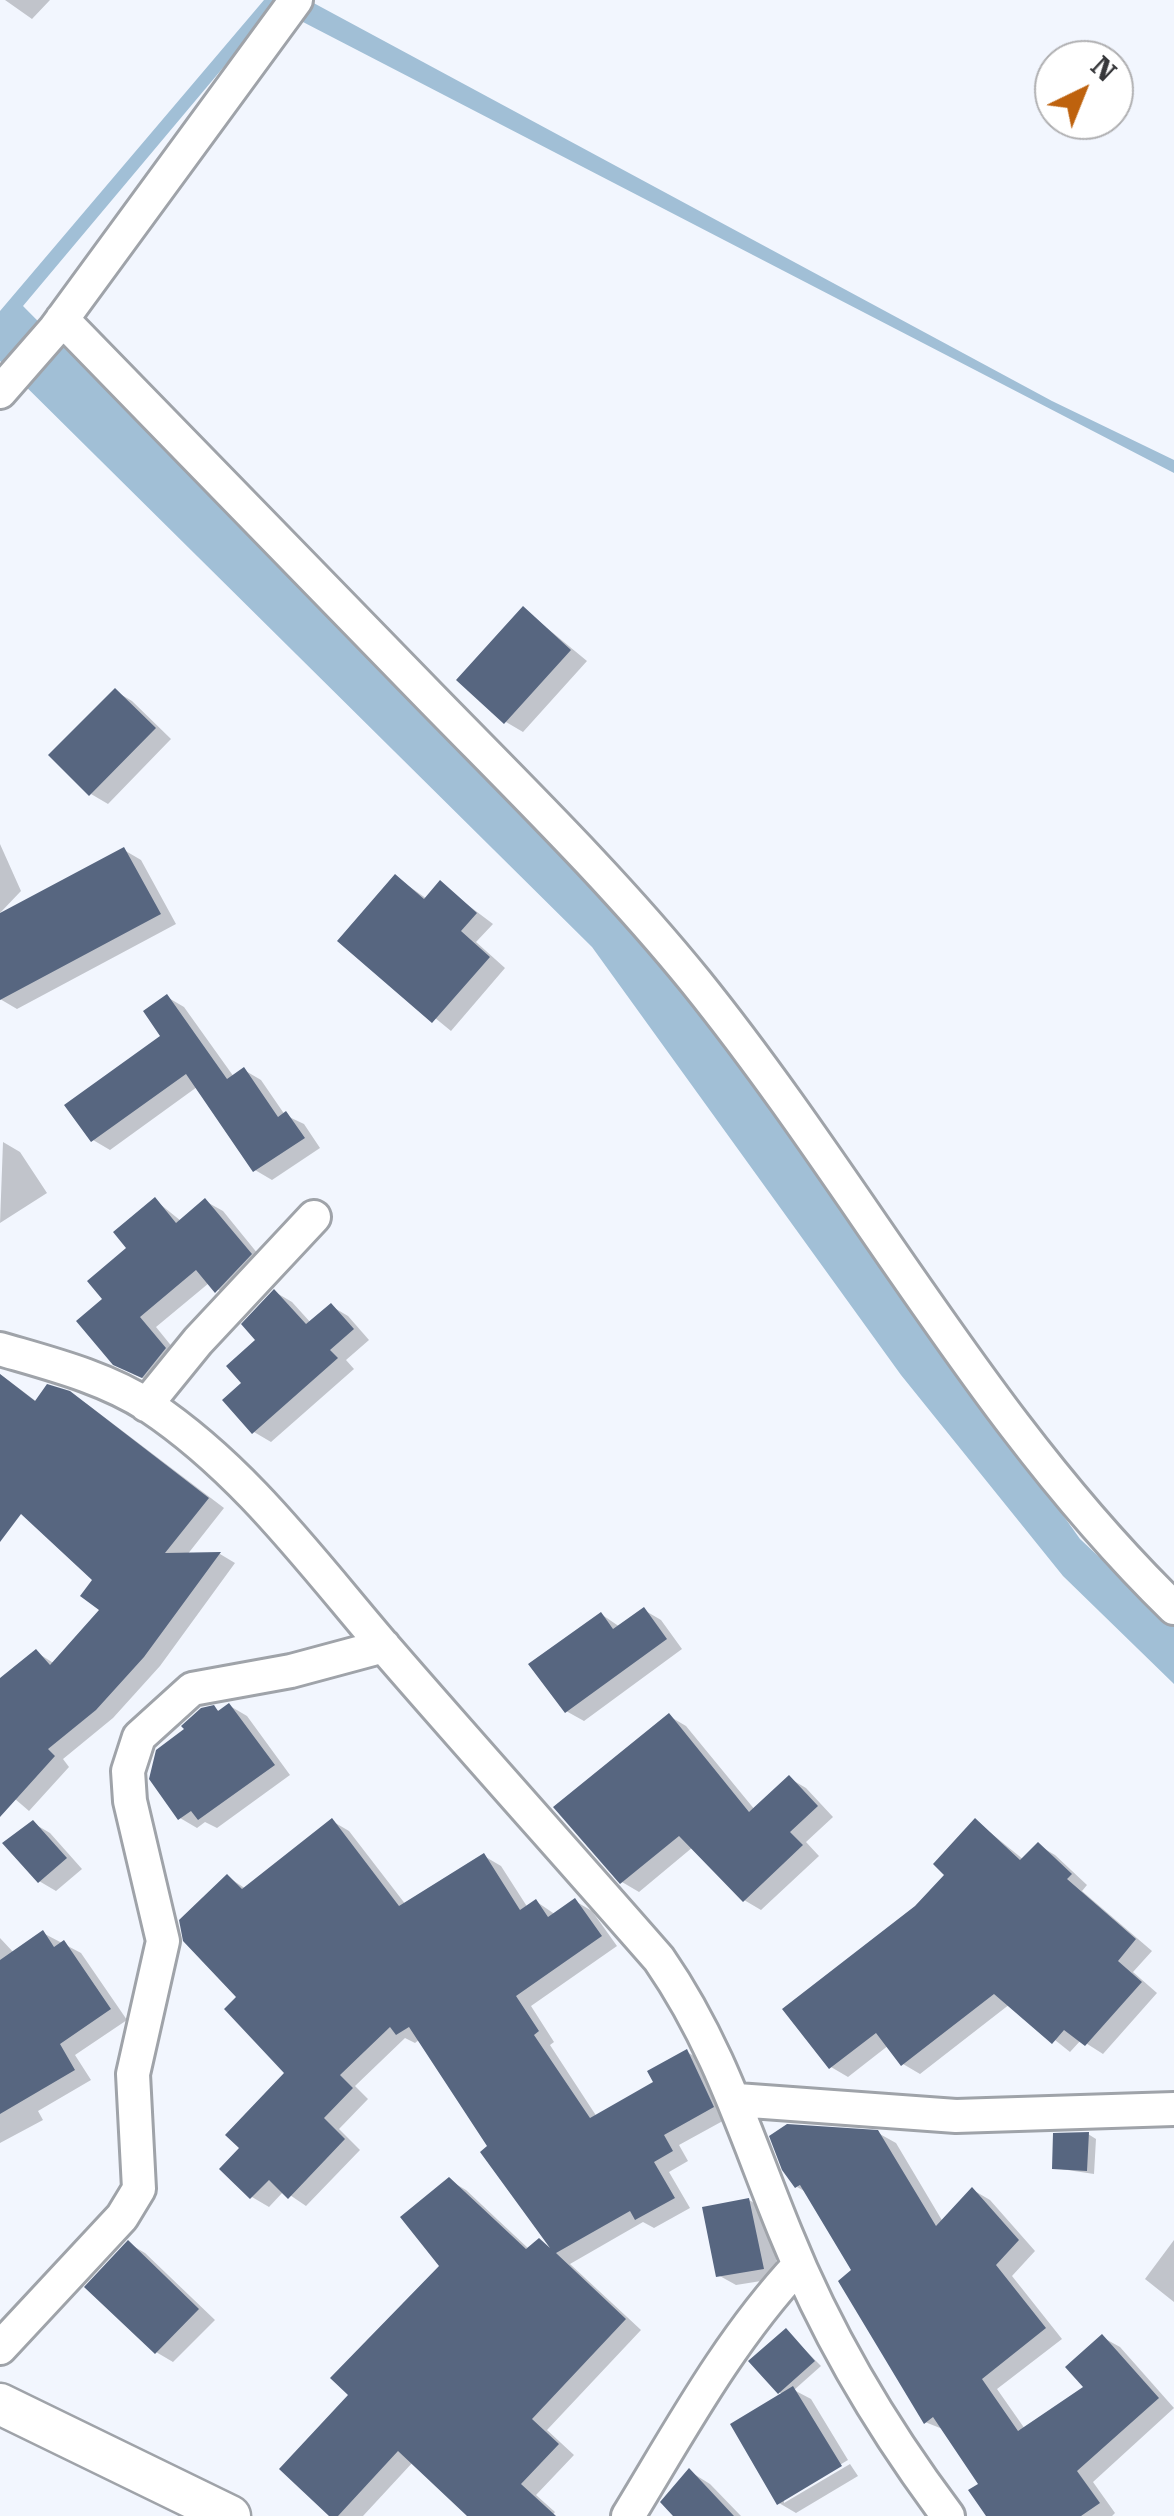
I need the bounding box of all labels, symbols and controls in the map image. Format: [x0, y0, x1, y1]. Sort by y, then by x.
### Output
north arrow [1034, 40, 1134, 140]
text: N [1084, 50, 1123, 89]

